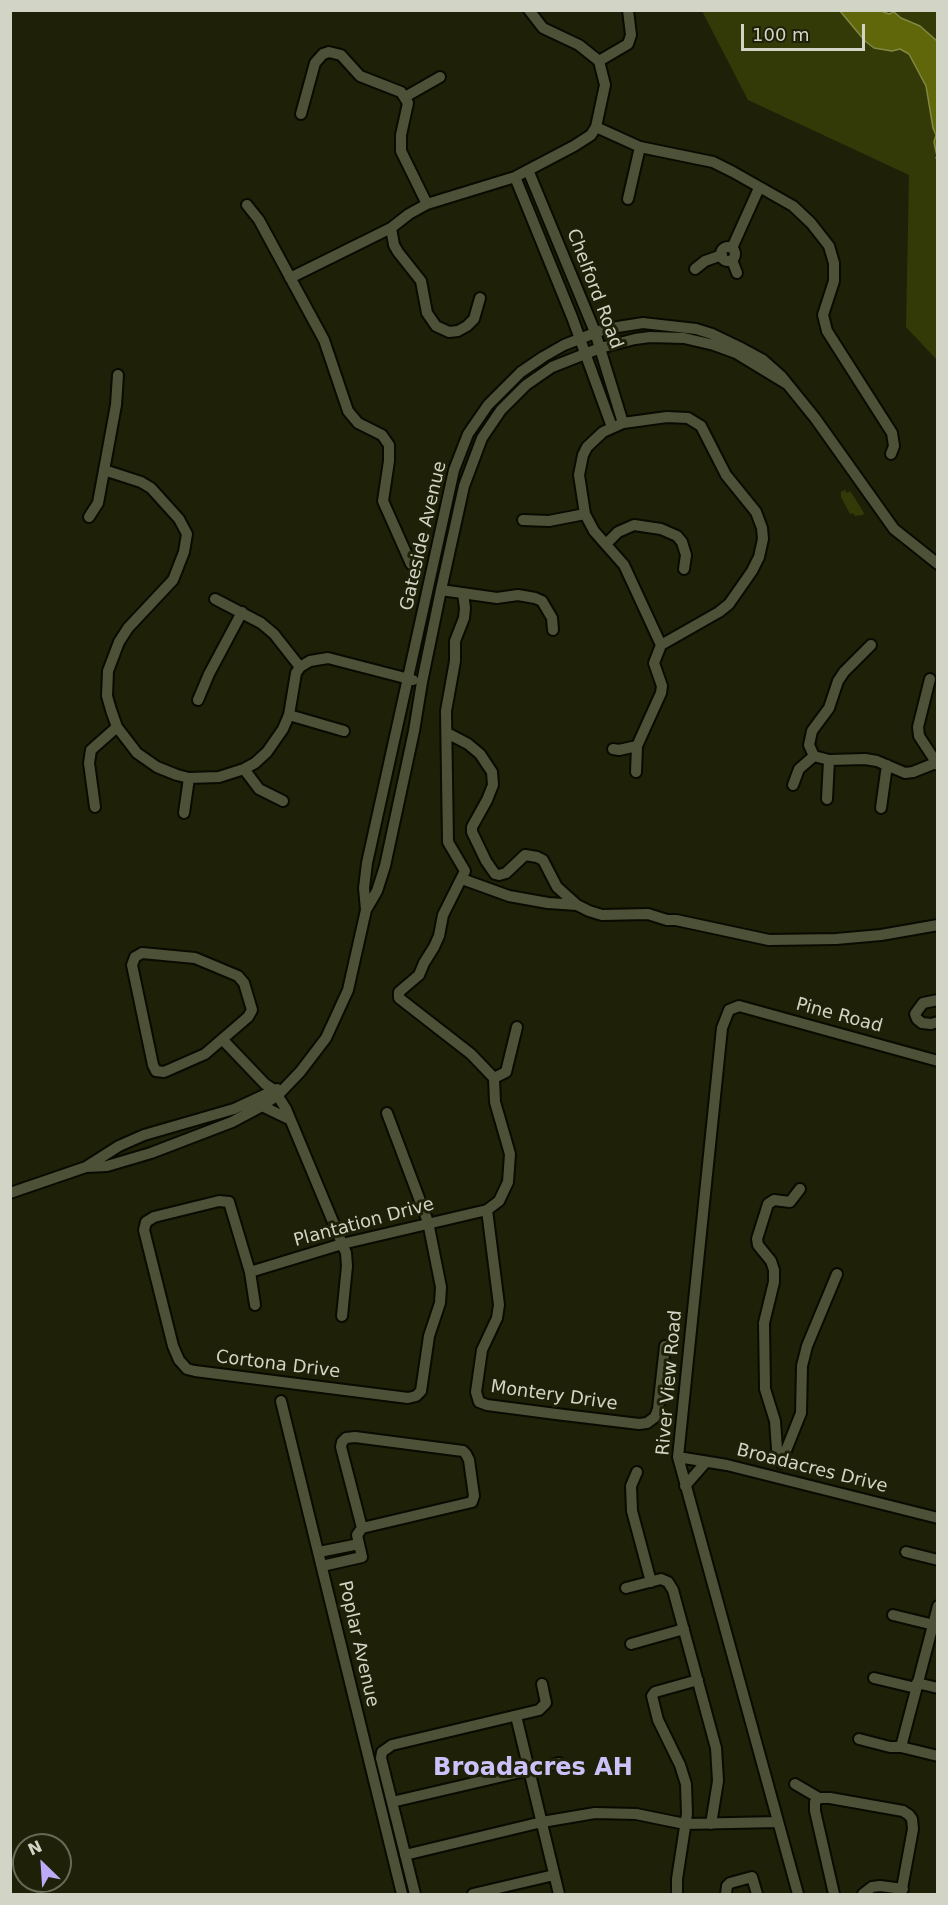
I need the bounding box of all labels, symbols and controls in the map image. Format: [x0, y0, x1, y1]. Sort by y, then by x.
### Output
scale bar [744, 12, 868, 50]
text: 100 m [752, 24, 810, 45]
street label: Chelford Road [561, 226, 627, 352]
street label: Gateside Avenue [396, 459, 452, 613]
street label: Pine Road [793, 994, 885, 1038]
street label: Plantation Drive [291, 1194, 437, 1252]
street label: River View Road [653, 1309, 687, 1457]
street label: Cortona Drive [215, 1347, 341, 1383]
street label: Montery Drive [489, 1376, 619, 1416]
street label: Broadacres Drive [734, 1440, 890, 1498]
street label: Poplar Avenue [333, 1579, 383, 1709]
district label: Broadacres AH [433, 1755, 633, 1783]
north arrow [12, 1833, 72, 1893]
text: N [25, 1837, 45, 1859]

